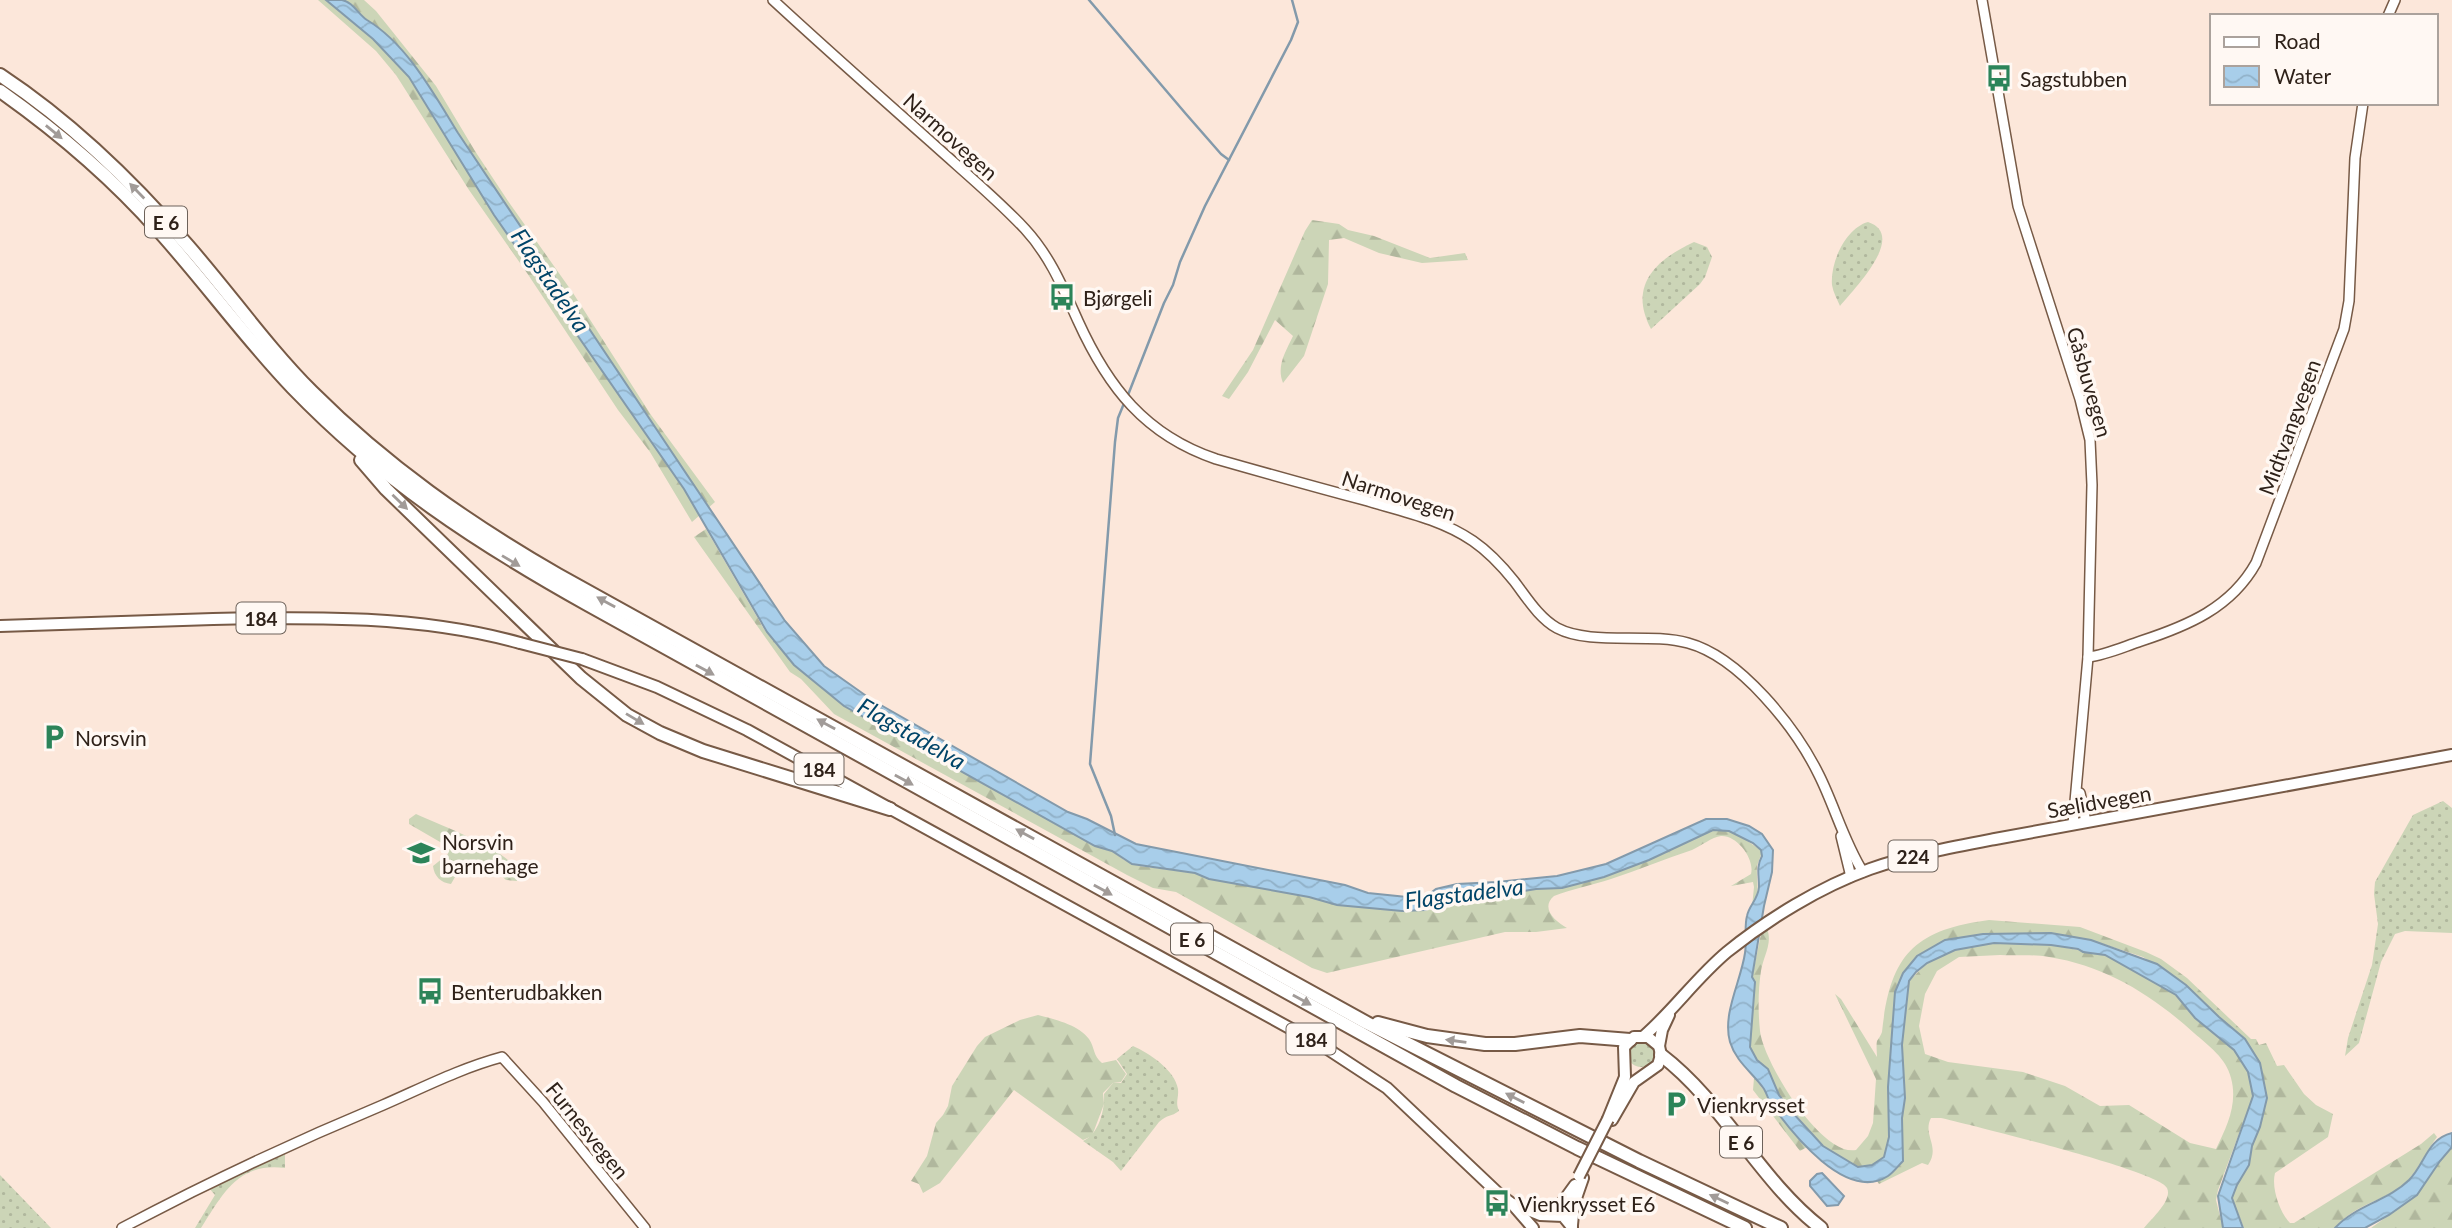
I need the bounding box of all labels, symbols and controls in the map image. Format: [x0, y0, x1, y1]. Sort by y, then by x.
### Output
legend [2210, 14, 2438, 105]
text: Road [2274, 28, 2321, 53]
bus stop icon: Sagstubben [1984, 63, 2014, 93]
text: Water [2274, 63, 2331, 88]
place label: Sagstubben [2020, 66, 2127, 91]
street label: Narmovegen [899, 87, 1003, 185]
one-way arrow [46, 124, 63, 139]
one-way arrow [129, 183, 146, 200]
road number: E 6 [145, 206, 187, 238]
water label: Flagstadelva [506, 223, 596, 337]
bus stop icon: Bjørgeli [1047, 282, 1077, 312]
place label: Bjørgeli [1083, 285, 1153, 310]
street label: Gåsbuvegen [2062, 324, 2118, 440]
street label: Midtvangvegen [2253, 356, 2325, 498]
street label: Narmovegen [1339, 465, 1459, 525]
one-way arrow [391, 494, 408, 510]
one-way arrow [501, 555, 520, 568]
one-way arrow [595, 596, 615, 608]
road number: 184 [236, 603, 286, 634]
one-way arrow [695, 664, 715, 676]
water label: Flagstadelva [853, 691, 971, 775]
one-way arrow [626, 713, 645, 726]
one-way arrow [816, 718, 836, 729]
parking icon: Norsvin [39, 722, 69, 752]
place label: Norsvin [75, 725, 147, 750]
road number: 184 [794, 754, 844, 784]
one-way arrow [894, 774, 914, 786]
street label: Sælidvegen [2045, 780, 2153, 822]
one-way arrow [1015, 828, 1035, 840]
place label: Norsvin barnehage [442, 829, 539, 878]
school or university icon: Norsvin barnehage [406, 838, 436, 868]
road number: 224 [1888, 841, 1938, 872]
water label: Flagstadelva [1403, 872, 1525, 914]
one-way arrow [1093, 884, 1113, 896]
road number: E 6 [1171, 923, 1213, 954]
bus stop icon: Benterudbakken [415, 976, 445, 1006]
place label: Benterudbakken [451, 979, 603, 1004]
one-way arrow [1292, 994, 1312, 1006]
road number: 184 [1286, 1023, 1336, 1054]
one-way arrow [1445, 1035, 1467, 1046]
street label: Furnesvegen [541, 1077, 635, 1183]
parking icon: Vienkrysset [1661, 1089, 1691, 1119]
one-way arrow [1505, 1092, 1525, 1103]
place label: Vienkrysset [1697, 1092, 1805, 1117]
road number: E 6 [1720, 1126, 1762, 1158]
bus stop icon: Vienkrysset E6 [1482, 1188, 1512, 1218]
place label: Vienkrysset E6 [1518, 1191, 1655, 1216]
one-way arrow [1709, 1193, 1729, 1205]

